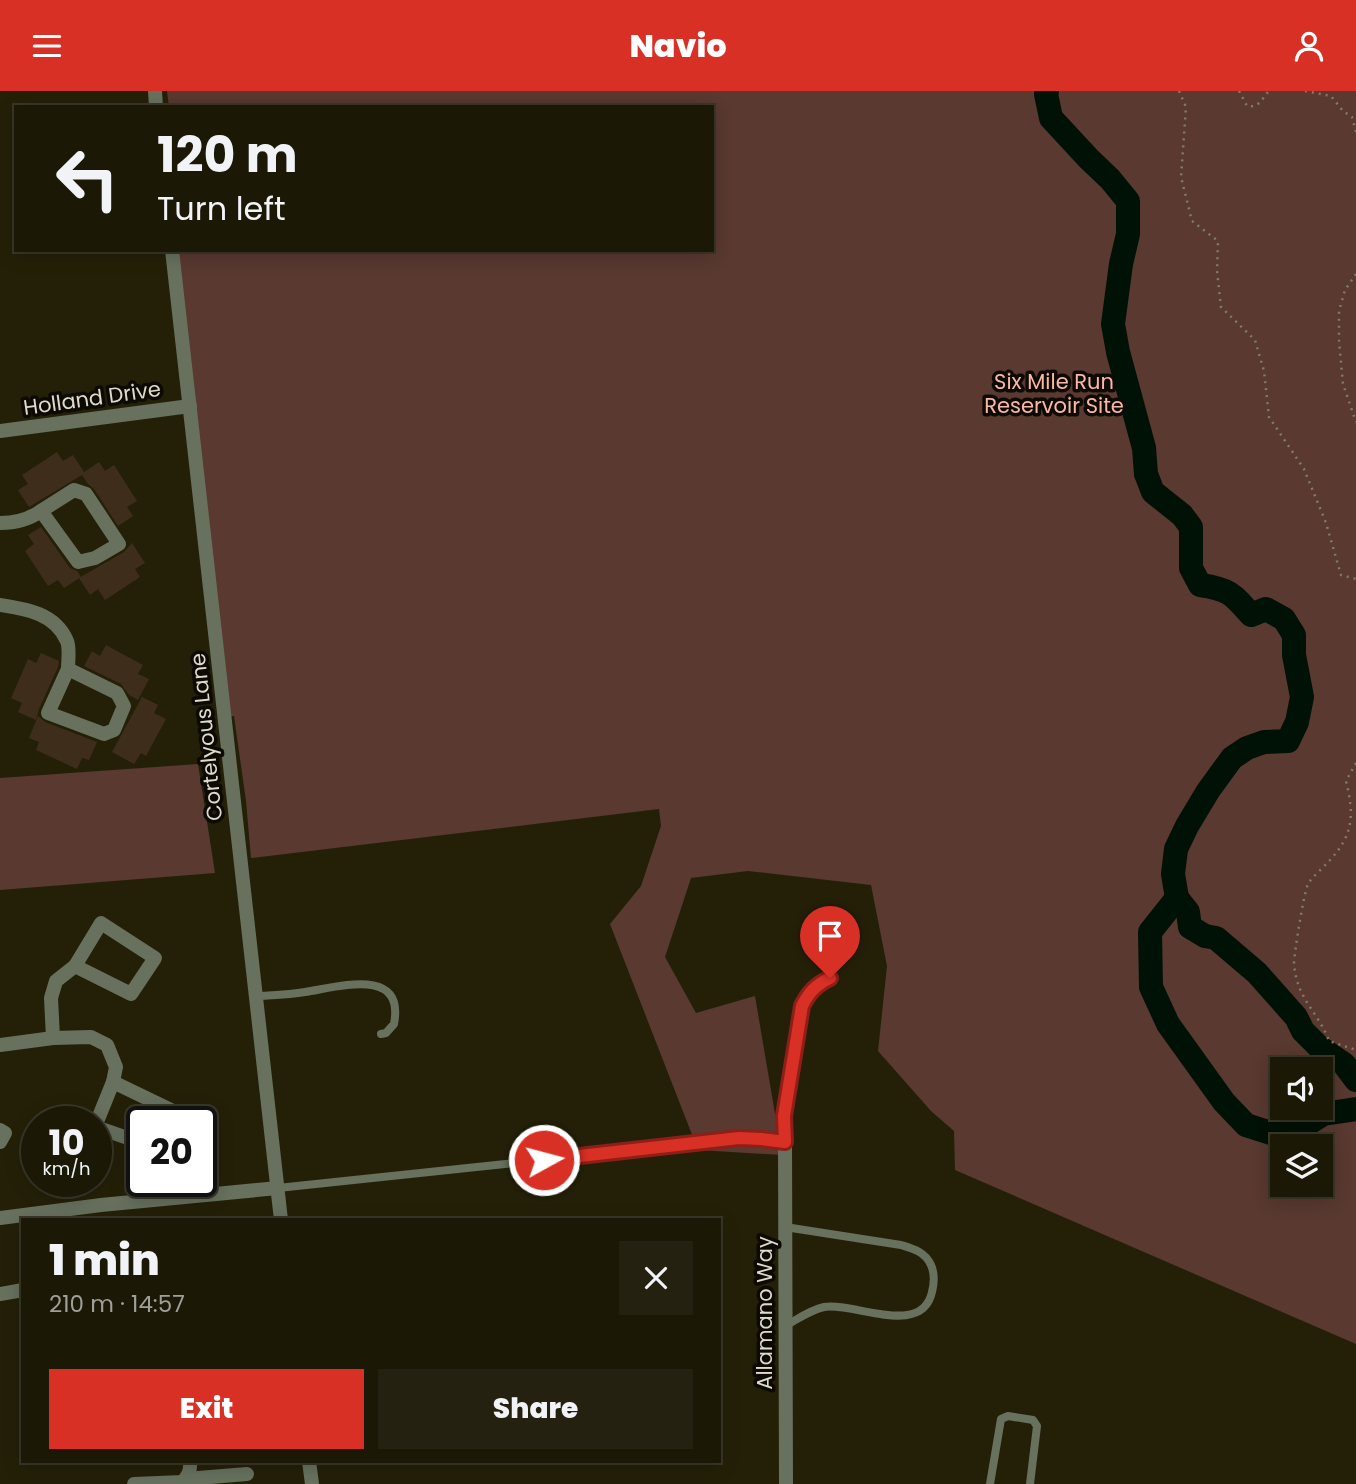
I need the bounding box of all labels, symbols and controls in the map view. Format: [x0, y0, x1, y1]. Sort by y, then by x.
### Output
text: Navio [629, 23, 727, 68]
icon: menu [28, 27, 66, 65]
icon: person [1290, 27, 1328, 65]
text: 120 m [157, 121, 298, 189]
icon: left [42, 133, 133, 224]
text: Turn left [157, 186, 286, 231]
park label: Six Mile Run Reservoir Site [984, 367, 1124, 420]
street label: Holland Drive [21, 374, 163, 422]
street label: Cortelyous Lane [183, 652, 229, 822]
pin [800, 906, 860, 978]
icon: arrive [811, 917, 849, 955]
map controls [1270, 1057, 1333, 1197]
button: sound [1270, 1057, 1333, 1120]
speed limit sign: 20 [126, 1106, 217, 1197]
text: 10 [49, 1118, 84, 1167]
position arrow [507, 1123, 581, 1197]
button: layers [1270, 1134, 1333, 1197]
text: km/h [43, 1156, 90, 1181]
text: 1 min [49, 1231, 160, 1290]
street label: Allamano Way [750, 1236, 779, 1390]
button: close [619, 1241, 693, 1315]
text: 210 m · 14:57 [49, 1288, 185, 1320]
button: Exit [49, 1369, 364, 1449]
button: Share [378, 1369, 693, 1449]

